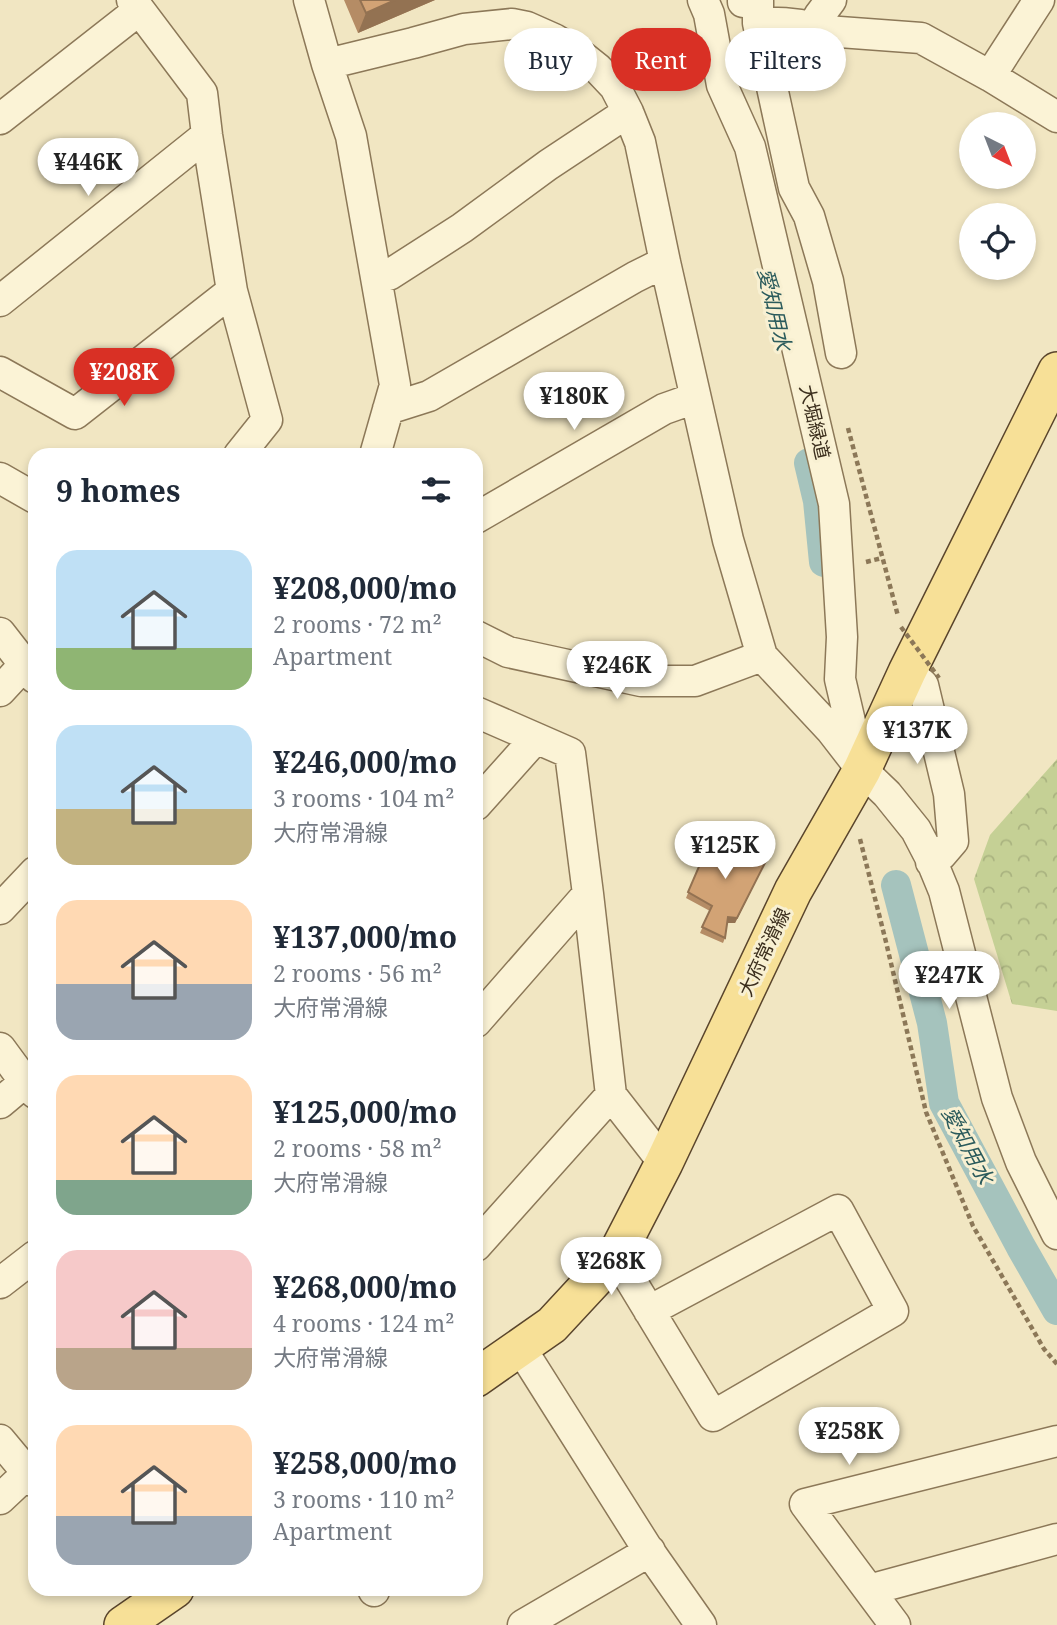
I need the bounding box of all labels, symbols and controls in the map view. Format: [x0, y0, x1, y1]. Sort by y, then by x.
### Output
chip: Buy [504, 28, 597, 91]
chip: Rent [611, 28, 711, 91]
chip: Filters [725, 28, 846, 91]
north arrow [959, 112, 1036, 189]
map controls [959, 112, 1036, 280]
pin: ¥446K [39, 138, 137, 198]
text: ¥446K [54, 145, 122, 177]
button: locate [959, 203, 1036, 280]
water label: 愛知用水 [752, 265, 799, 355]
pin: ¥208K [75, 348, 173, 408]
text: ¥208K [90, 355, 158, 387]
pin: ¥180K [525, 372, 623, 432]
text: ¥180K [540, 379, 608, 411]
street label: 大堀緑道 [794, 382, 836, 462]
text: 9 homes [56, 470, 180, 511]
icon: filters [417, 471, 455, 509]
text: ¥208,000/mo [273, 567, 457, 608]
icon: home [112, 578, 196, 662]
text: 2 rooms · 72 m² [273, 608, 442, 640]
text: Apartment [273, 640, 392, 672]
pin: ¥246K [568, 642, 666, 701]
text: ¥246K [583, 648, 651, 680]
pin: ¥137K [868, 706, 966, 766]
text: ¥137K [883, 713, 951, 745]
text: ¥246,000/mo [273, 741, 457, 782]
icon: home [112, 753, 196, 837]
text: 3 rooms · 104 m² [273, 782, 455, 814]
text: 大府常滑線 [273, 816, 388, 848]
pin: ¥125K [676, 822, 774, 881]
text: ¥125K [691, 828, 759, 860]
street label: 大府常滑線 [732, 903, 796, 1001]
text: ¥137,000/mo [273, 916, 457, 957]
icon: home [112, 928, 196, 1012]
pin: ¥247K [900, 951, 998, 1011]
text: 2 rooms · 56 m² [273, 957, 442, 989]
text: ¥247K [915, 958, 983, 990]
text: 大府常滑線 [273, 991, 388, 1023]
text: ¥125,000/mo [273, 1091, 457, 1132]
water label: 愛知用水 [936, 1101, 1001, 1190]
icon: home [112, 1103, 196, 1187]
text: 2 rooms · 58 m² [273, 1132, 442, 1164]
text: 大府常滑線 [273, 1166, 388, 1198]
pin: ¥268K [562, 1238, 660, 1297]
text: ¥268K [577, 1244, 645, 1276]
text: ¥268,000/mo [273, 1266, 457, 1307]
icon: home [112, 1278, 196, 1362]
text: 4 rooms · 124 m² [273, 1307, 455, 1339]
text: 大府常滑線 [273, 1341, 388, 1373]
pin: ¥258K [800, 1408, 898, 1467]
text: ¥258K [815, 1414, 883, 1446]
text: ¥258,000/mo [273, 1442, 457, 1483]
icon: home [112, 1453, 196, 1537]
text: 3 rooms · 110 m² [273, 1483, 455, 1515]
text: Apartment [273, 1515, 392, 1547]

